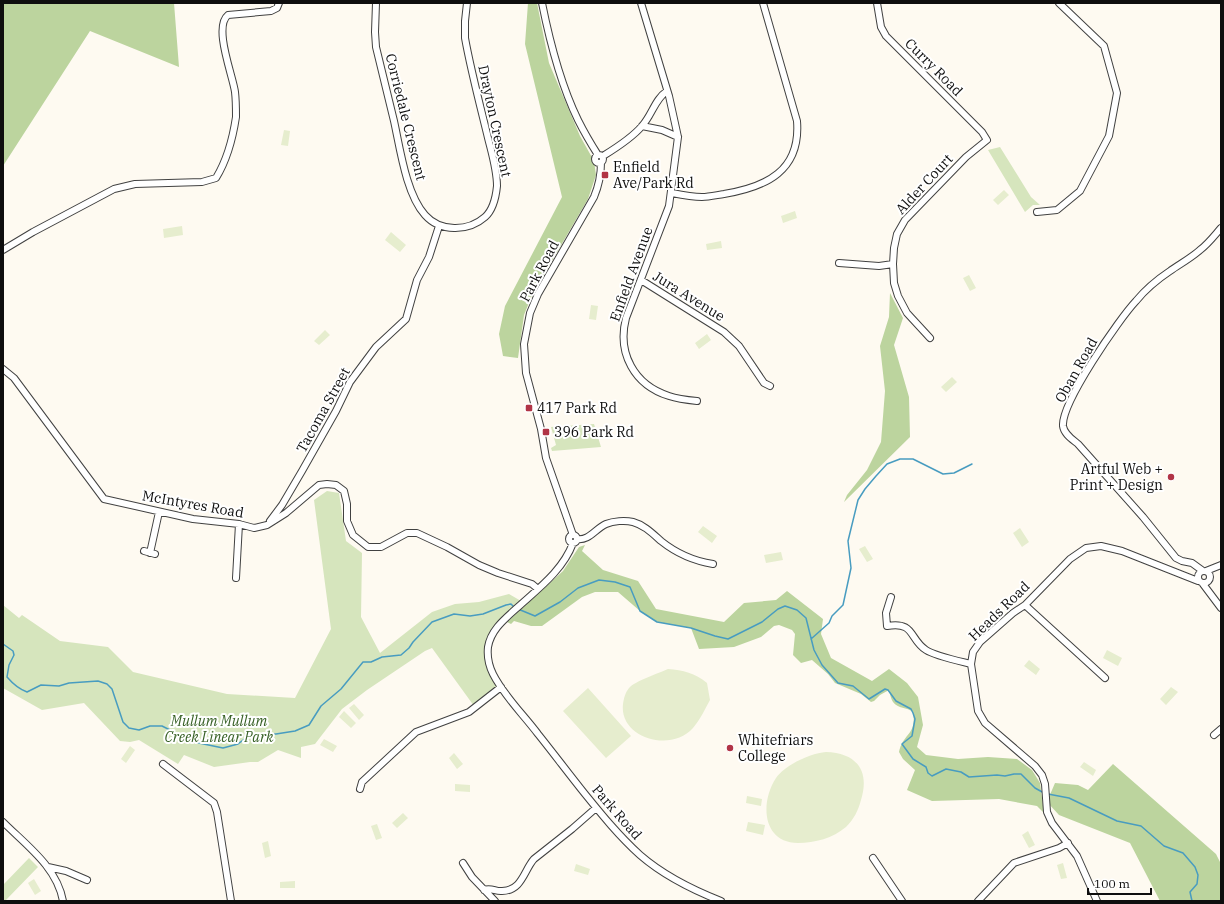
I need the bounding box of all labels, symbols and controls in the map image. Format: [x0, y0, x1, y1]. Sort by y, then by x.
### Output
street label: Curry Road [901, 34, 967, 100]
street label: Corriedale Crescent [382, 52, 431, 182]
street label: Drayton Crescent [474, 63, 516, 179]
street label: Alder Court [892, 150, 957, 218]
place label: Enfield Ave/Park Rd [613, 158, 694, 192]
marker: Enfield Ave/Park Rd [600, 170, 610, 180]
street label: Enfield Avenue [606, 224, 656, 324]
street label: Park Road [515, 237, 563, 305]
street label: Jura Avenue [650, 267, 728, 325]
street label: Oban Road [1051, 334, 1102, 406]
street label: Tacoma Street [292, 364, 354, 456]
place label: 417 Park Rd [537, 399, 617, 417]
marker: 417 Park Rd [524, 403, 534, 413]
place label: 396 Park Rd [554, 423, 634, 441]
marker: 396 Park Rd [541, 427, 551, 437]
place label: Artful Web + Print + Design [1070, 460, 1163, 494]
marker: Artful Web + Print + Design [1166, 472, 1176, 482]
street label: McIntyres Road [141, 486, 246, 522]
street label: Heads Road [965, 577, 1034, 645]
park label: Mullum Mullum Creek Linear Park [165, 712, 274, 746]
place label: Whitefriars College [738, 731, 813, 765]
marker: Whitefriars College [725, 743, 735, 753]
street label: Park Road [588, 781, 646, 844]
scale bar [1088, 870, 1151, 896]
text: 100 m [1094, 876, 1130, 891]

